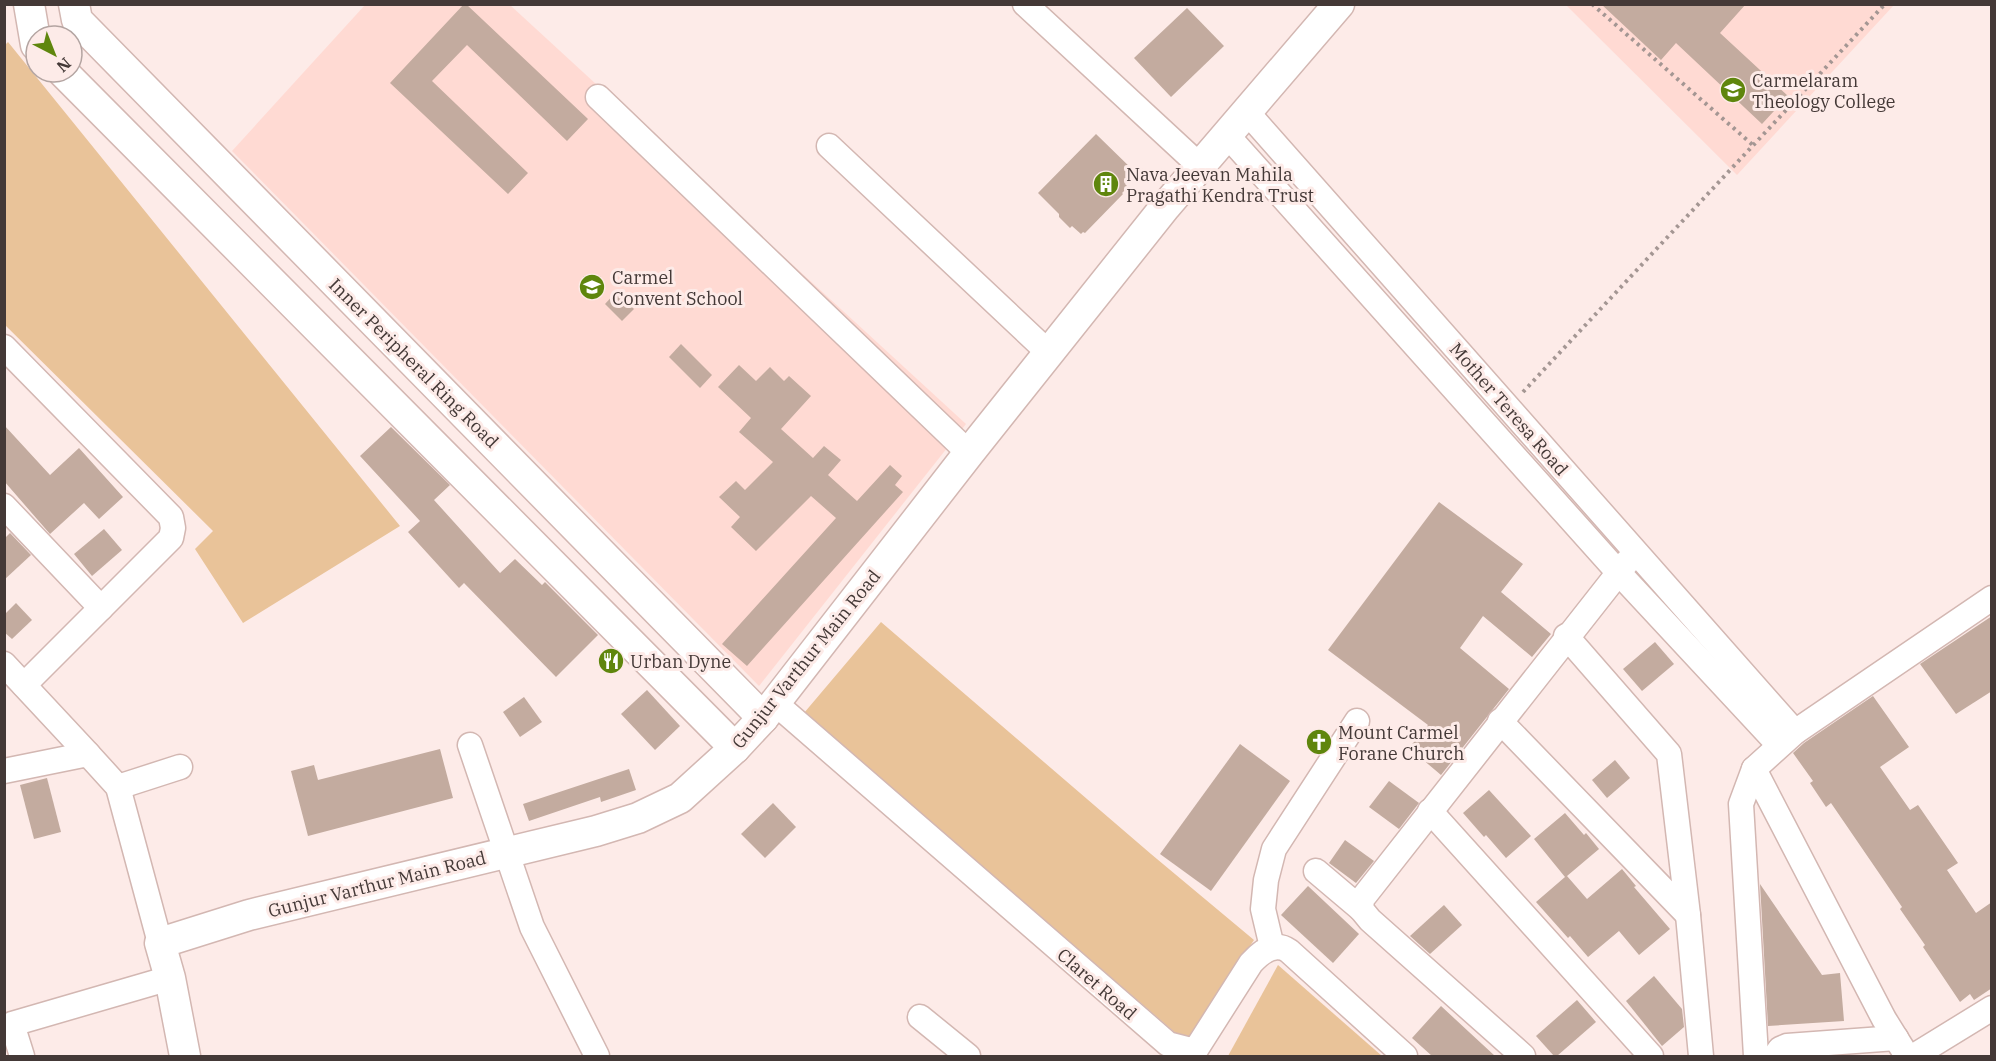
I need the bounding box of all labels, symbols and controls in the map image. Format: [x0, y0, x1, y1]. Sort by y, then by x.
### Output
north arrow [24, 24, 84, 84]
text: N [53, 53, 75, 77]
place label: Carmelaram Theology College [1752, 69, 1896, 113]
school or university icon: Carmelaram Theology College [1718, 75, 1748, 105]
place label: Nava Jeevan Mahila Pragathi Kendra Trust [1126, 163, 1314, 207]
building icon: Nava Jeevan Mahila Pragathi Kendra Trust [1091, 169, 1121, 199]
place label: Carmel Convent School [612, 266, 743, 310]
school or university icon: Carmel Convent School [577, 272, 607, 302]
street label: Inner Peripheral Ring Road [324, 273, 504, 453]
street label: Mother Teresa Road [1445, 338, 1573, 480]
street label: Gunjur Varthur Main Road [727, 565, 885, 753]
restaurant icon: Urban Dyne [596, 646, 626, 676]
place label: Urban Dyne [630, 650, 731, 673]
place label: Mount Carmel Forane Church [1338, 721, 1464, 765]
church icon: Mount Carmel Forane Church [1304, 727, 1334, 757]
street label: Gunjur Varthur Main Road [266, 846, 488, 922]
street label: Claret Road [1052, 943, 1142, 1025]

